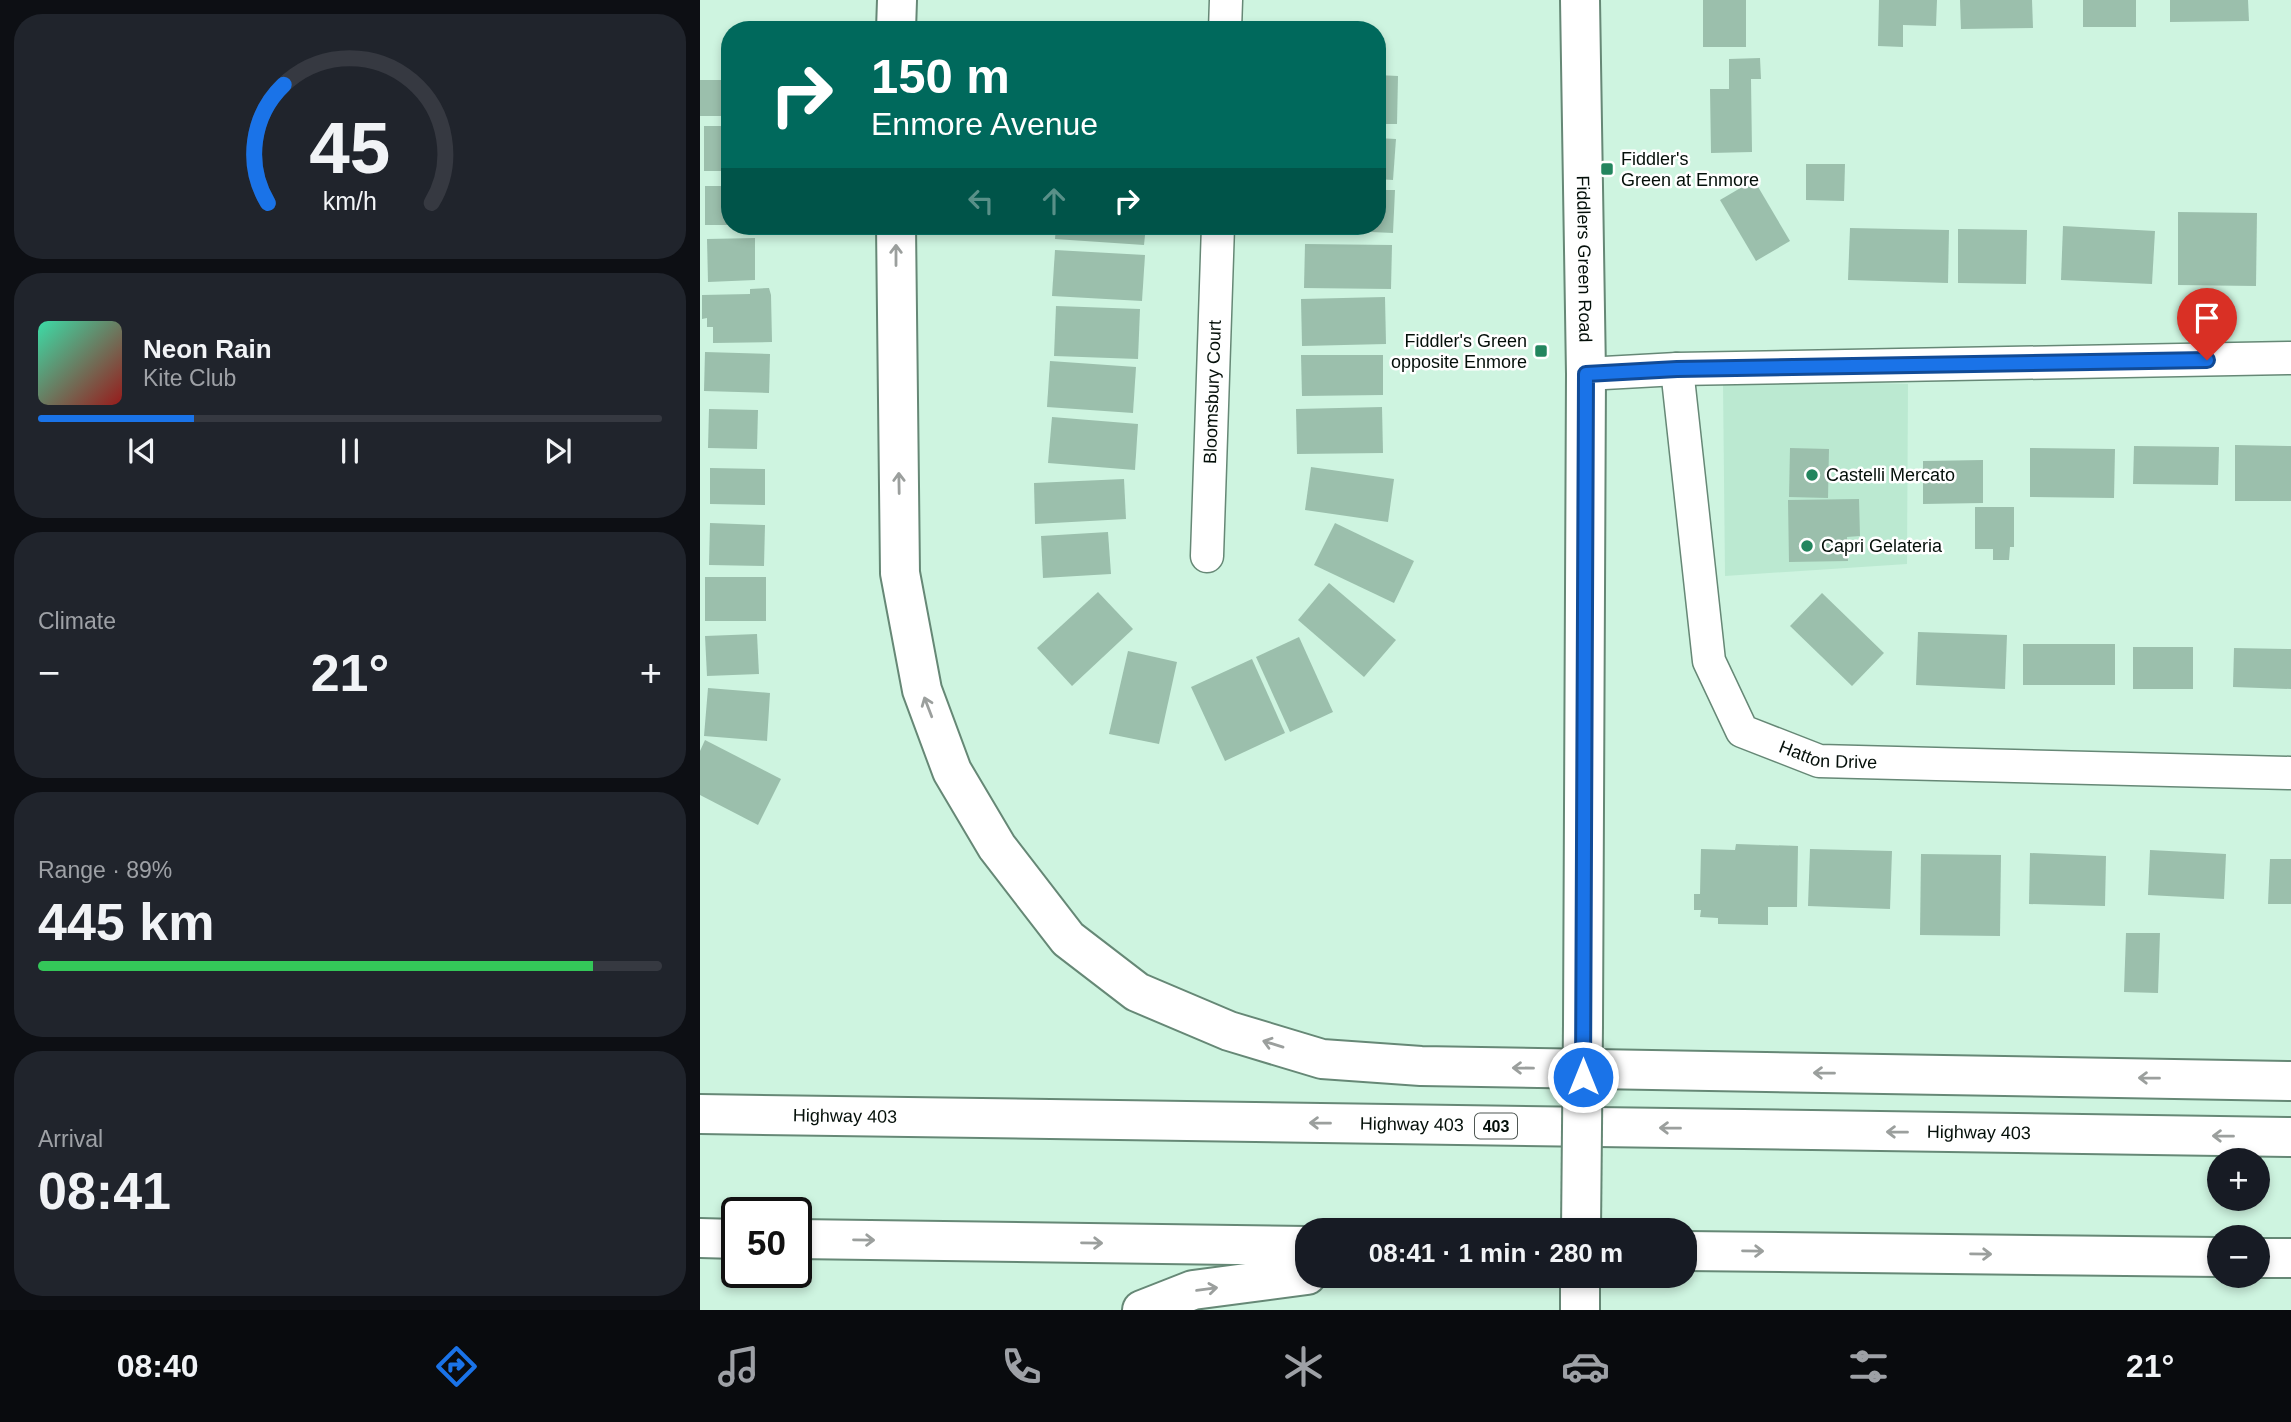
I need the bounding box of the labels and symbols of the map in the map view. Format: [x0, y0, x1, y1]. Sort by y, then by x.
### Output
place label: Fiddler's Green at Enmore [1621, 149, 1759, 190]
marker: Fiddler's Green at Enmore [1599, 161, 1615, 177]
street label: Fiddlers Green Road [1573, 175, 1595, 343]
one-way arrow [889, 244, 903, 267]
pin [2177, 288, 2237, 360]
street label: Bloomsbury Court [1200, 320, 1225, 464]
place label: Fiddler's Green opposite Enmore [1391, 331, 1527, 372]
marker: Fiddler's Green opposite Enmore [1533, 343, 1549, 359]
place label: Castelli Mercato [1826, 465, 1955, 485]
marker: Castelli Mercato [1804, 467, 1820, 483]
one-way arrow [892, 472, 905, 495]
place label: Capri Gelateria [1821, 536, 1943, 556]
marker: Capri Gelateria [1799, 538, 1815, 554]
one-way arrow [921, 697, 934, 719]
street label: Hatton Drive [1776, 736, 1878, 772]
one-way arrow [1263, 1037, 1285, 1050]
position arrow [1546, 1040, 1620, 1114]
one-way arrow [1512, 1061, 1535, 1074]
one-way arrow [1813, 1066, 1836, 1079]
one-way arrow [2138, 1071, 2161, 1085]
street label: Highway 403 [793, 1105, 897, 1127]
street label: Highway 403 [1360, 1114, 1464, 1135]
road number: 403 [1475, 1114, 1517, 1138]
one-way arrow [1309, 1116, 1332, 1130]
one-way arrow [1659, 1121, 1682, 1135]
street label: Highway 403 [1927, 1122, 2031, 1143]
one-way arrow [1886, 1125, 1909, 1138]
one-way arrow [2212, 1130, 2235, 1143]
speed limit sign: 50 [721, 1197, 812, 1288]
one-way arrow [853, 1233, 876, 1247]
one-way arrow [1080, 1236, 1103, 1250]
one-way arrow [1742, 1245, 1765, 1258]
one-way arrow [1969, 1248, 1992, 1261]
one-way arrow [1195, 1282, 1217, 1295]

